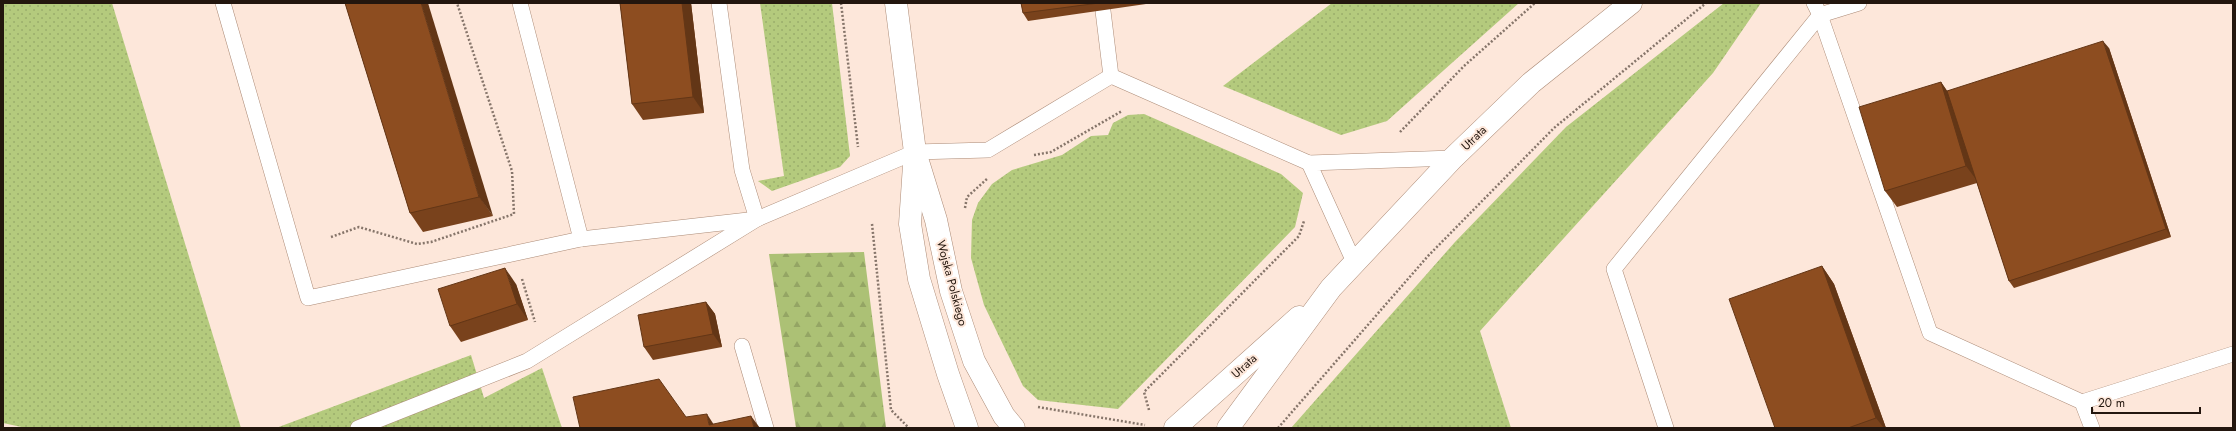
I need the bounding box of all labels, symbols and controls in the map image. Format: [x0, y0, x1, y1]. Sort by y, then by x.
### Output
street label: Utrata [1457, 121, 1491, 155]
street label: Wojska Polskiego [932, 238, 972, 328]
street label: Utrata [1227, 349, 1261, 382]
scale bar [2092, 389, 2200, 415]
text: 20 m [2098, 394, 2125, 412]

